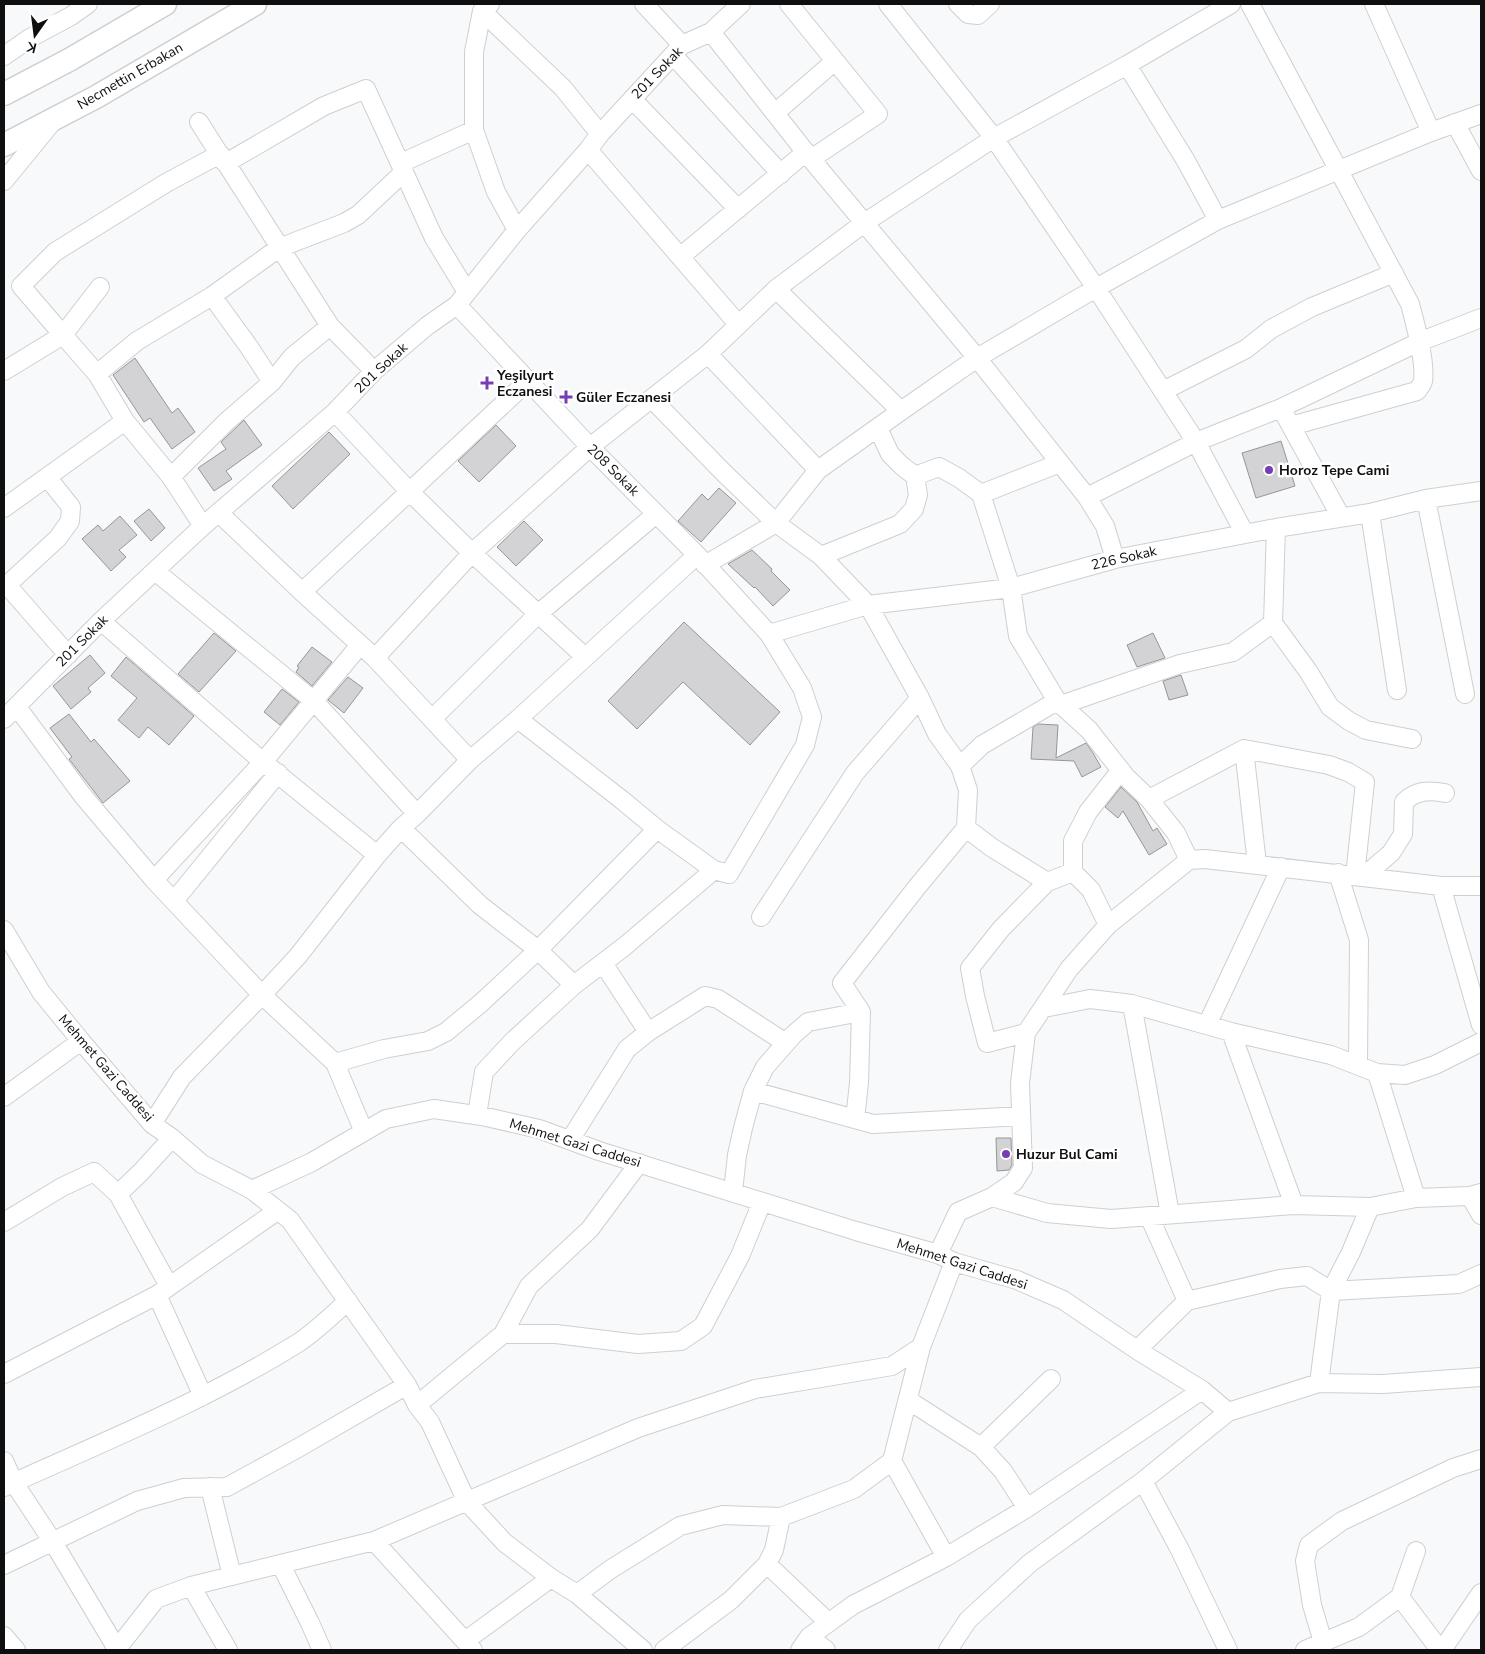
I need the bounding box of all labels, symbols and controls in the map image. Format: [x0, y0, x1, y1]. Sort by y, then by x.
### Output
north arrow [10, 10, 60, 60]
text: K [24, 37, 39, 57]
street label: Necmettin Erbakan [74, 38, 186, 114]
street label: 201 Sokak [627, 42, 688, 104]
street label: 201 Sokak [350, 338, 413, 398]
place label: Yeşilyurt Eczanesi [496, 366, 554, 401]
marker: Yeşilyurt Eczanesi [481, 377, 493, 389]
place label: Güler Eczanesi [576, 388, 671, 407]
marker: Güler Eczanesi [560, 391, 572, 403]
street label: 208 Sokak [583, 440, 644, 501]
place label: Horoz Tepe Cami [1279, 461, 1389, 480]
marker: Horoz Tepe Cami [1263, 464, 1275, 476]
street label: 226 Sokak [1089, 541, 1160, 575]
street label: 201 Sokak [52, 610, 113, 671]
street label: Mehmet Gazi Caddesi [54, 1010, 158, 1126]
street label: Mehmet Gazi Caddesi [507, 1114, 643, 1172]
place label: Huzur Bul Cami [1016, 1145, 1118, 1164]
marker: Huzur Bul Cami [1000, 1148, 1012, 1160]
street label: Mehmet Gazi Caddesi [894, 1234, 1030, 1294]

